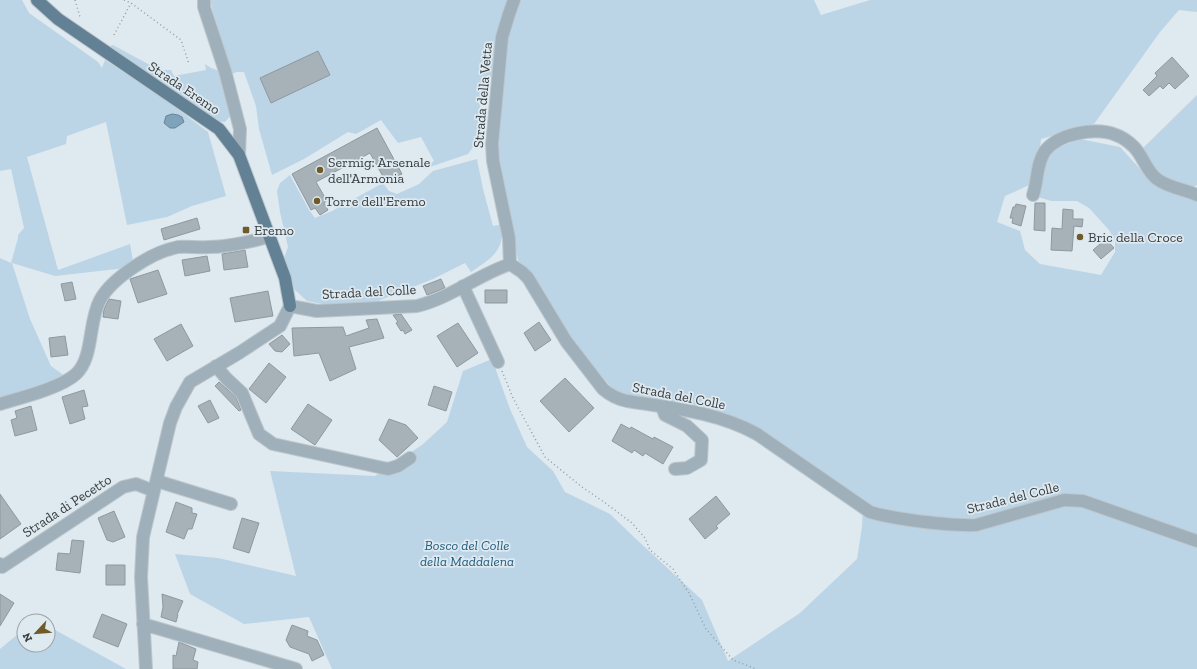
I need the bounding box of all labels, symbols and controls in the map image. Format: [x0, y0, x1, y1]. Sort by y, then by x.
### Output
street label: Strada della Vetta [470, 41, 496, 149]
street label: Strada Eremo [145, 58, 223, 118]
place label: Sermig: Arsenale dell'Armonia [328, 154, 431, 187]
marker: Sermig: Arsenale dell'Armonia [315, 165, 325, 175]
place label: Torre dell'Eremo [325, 193, 426, 210]
marker: Torre dell'Eremo [312, 196, 322, 206]
place label: Eremo [254, 222, 294, 239]
marker: Eremo [241, 225, 251, 235]
place label: Bric della Croce [1088, 229, 1183, 246]
marker: Bric della Croce [1075, 232, 1085, 242]
street label: Strada del Colle [321, 281, 417, 303]
street label: Strada del Colle [631, 379, 727, 413]
street label: Strada di Pecetto [19, 471, 115, 541]
street label: Strada del Colle [965, 478, 1061, 518]
park label: Bosco del Colle della Maddalena [420, 537, 514, 570]
north arrow [16, 613, 56, 653]
text: N [20, 630, 35, 644]

